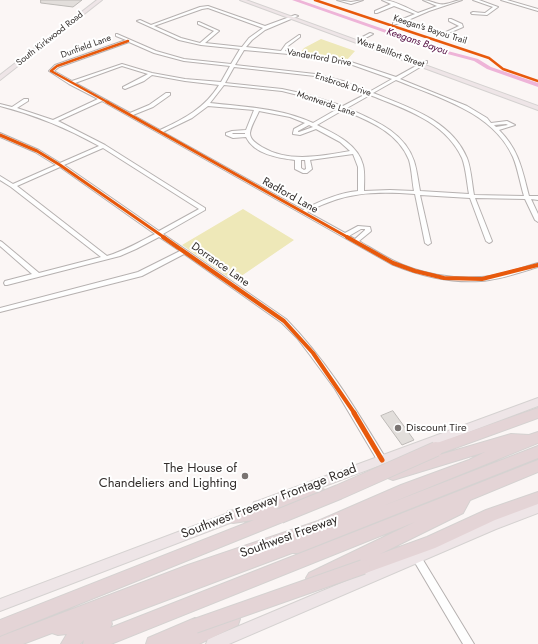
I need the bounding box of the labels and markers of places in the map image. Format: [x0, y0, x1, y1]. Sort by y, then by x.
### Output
place label: Discount Tire [406, 421, 467, 435]
marker: Discount Tire [393, 423, 403, 433]
place label: The House of Chandeliers and Lighting [99, 461, 237, 492]
marker: The House of Chandeliers and Lighting [240, 471, 250, 481]

